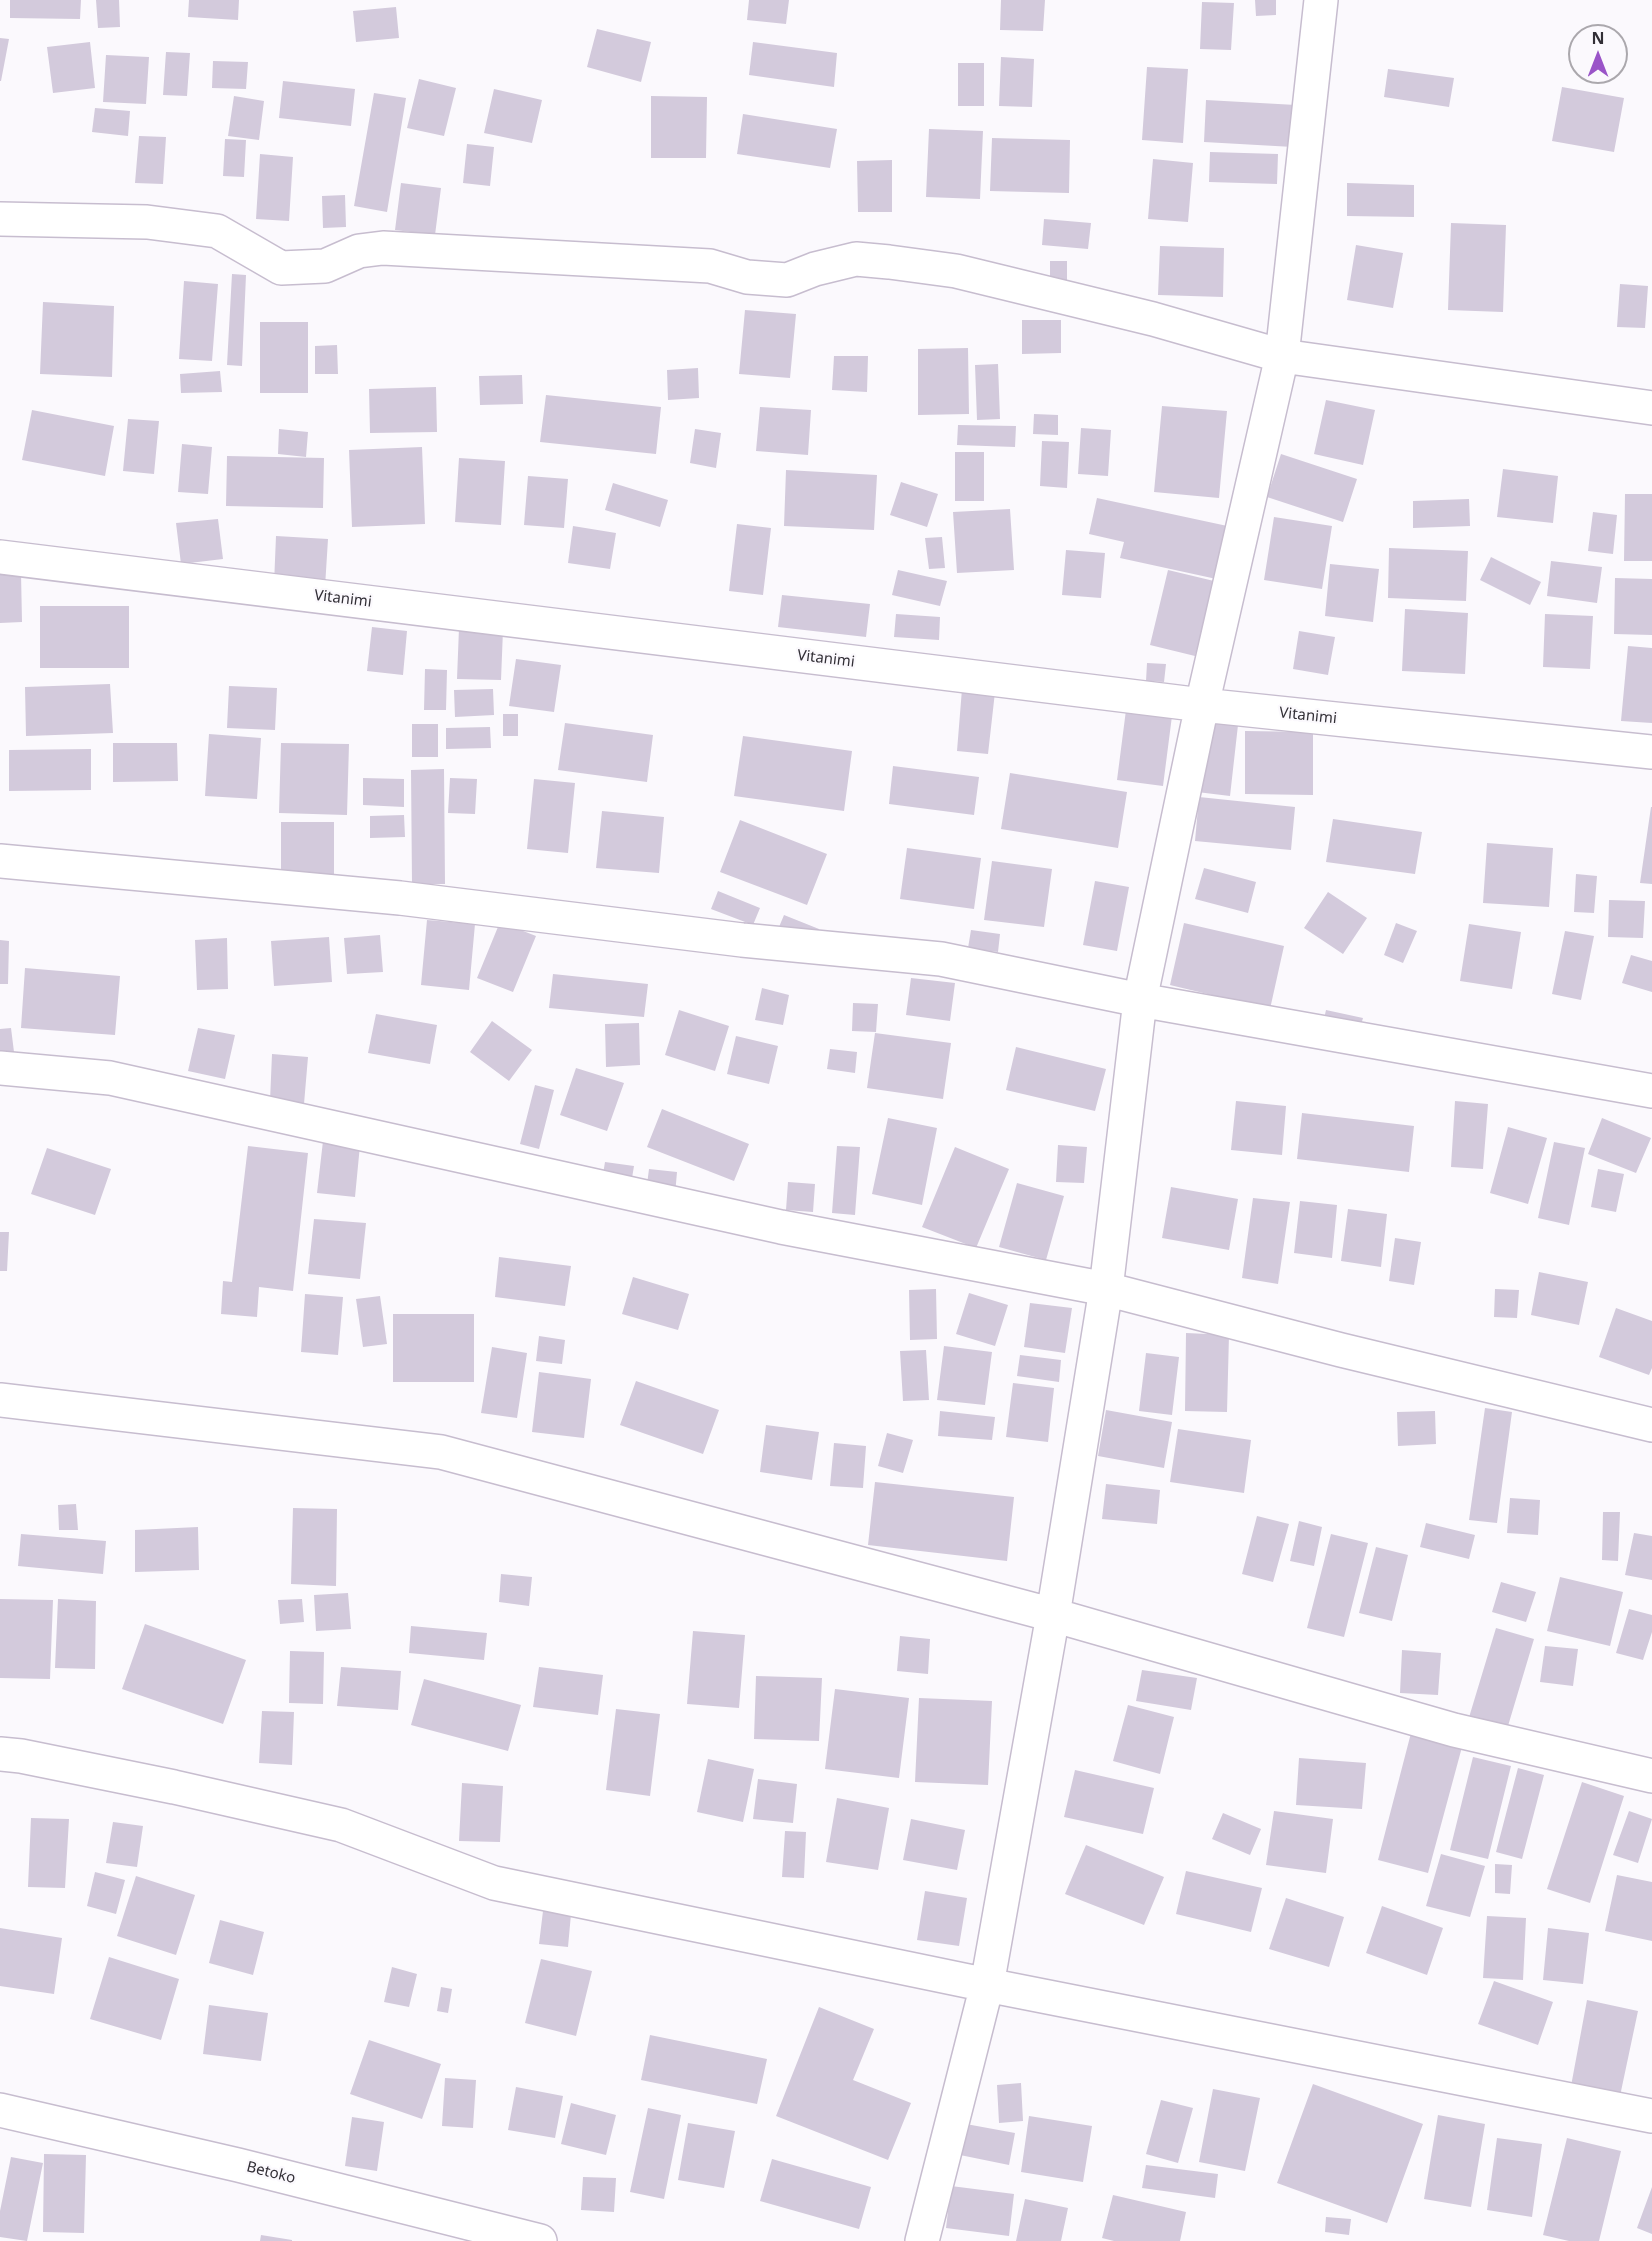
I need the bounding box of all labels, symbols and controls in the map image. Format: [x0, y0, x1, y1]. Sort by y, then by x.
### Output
north arrow [1568, 24, 1628, 84]
text: N [1591, 27, 1605, 49]
street label: Vitanimi [313, 587, 373, 611]
street label: Vitanimi [796, 647, 856, 671]
street label: Vitanimi [1278, 704, 1338, 728]
street label: Betoko [245, 2158, 297, 2188]

